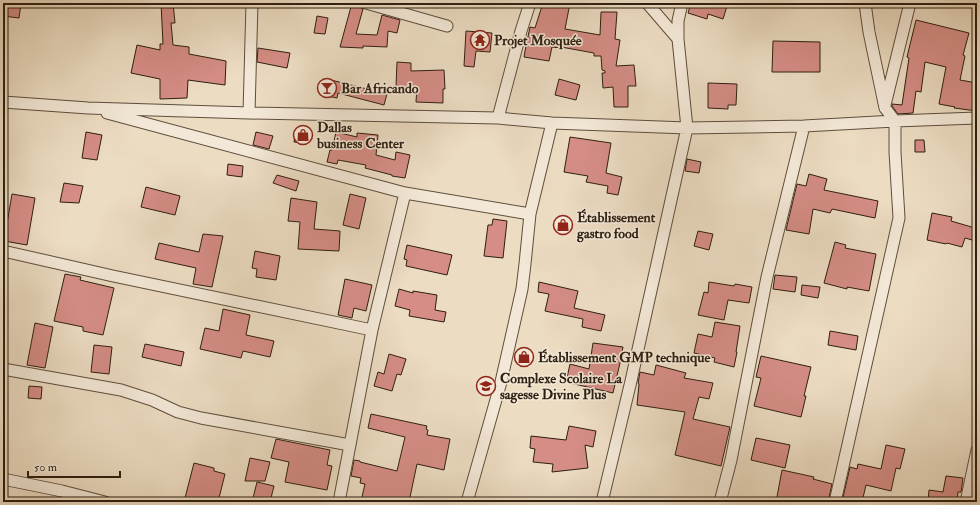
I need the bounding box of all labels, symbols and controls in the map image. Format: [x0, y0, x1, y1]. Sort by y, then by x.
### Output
temple icon: Projet Mosquée [469, 29, 491, 51]
place label: Projet Mosquée [494, 32, 582, 50]
bar icon: Bar Africando [316, 77, 338, 99]
place label: Bar Africando [341, 80, 419, 97]
place label: Dallas business Center [316, 119, 405, 152]
shop icon: Dallas business Center [292, 124, 314, 146]
place label: Établissement gastro food [576, 208, 656, 243]
shop icon: Établissement gastro food [552, 214, 574, 236]
shop icon: Établissement GMP technique [513, 346, 535, 368]
place label: Établissement GMP technique [538, 348, 710, 367]
place label: Complexe Scolaire La sagesse Divine Plus [500, 370, 623, 404]
school or university icon: Complexe Scolaire La sagesse Divine Plus [475, 375, 497, 397]
scale bar [28, 453, 120, 479]
text: 50 m [34, 460, 58, 475]

